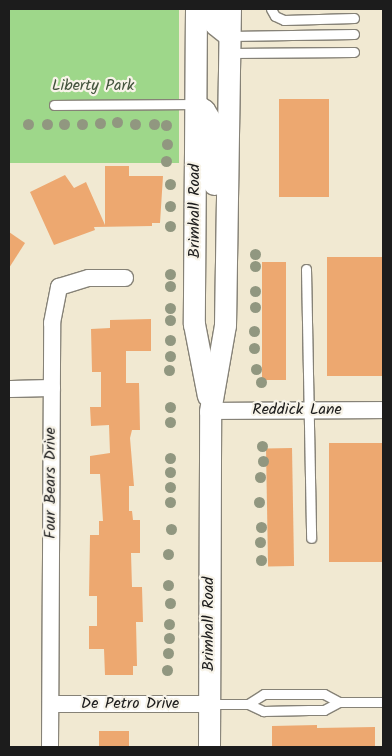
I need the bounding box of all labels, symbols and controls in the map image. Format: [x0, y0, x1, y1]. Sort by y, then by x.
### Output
park label: Liberty Park [52, 76, 134, 96]
street label: Brimhall Road [185, 164, 205, 258]
street label: Reddick Lane [252, 400, 342, 420]
street label: Four Bears Drive [41, 427, 61, 539]
street label: Brimhall Road [199, 577, 219, 671]
street label: De Petro Drive [81, 694, 179, 714]

